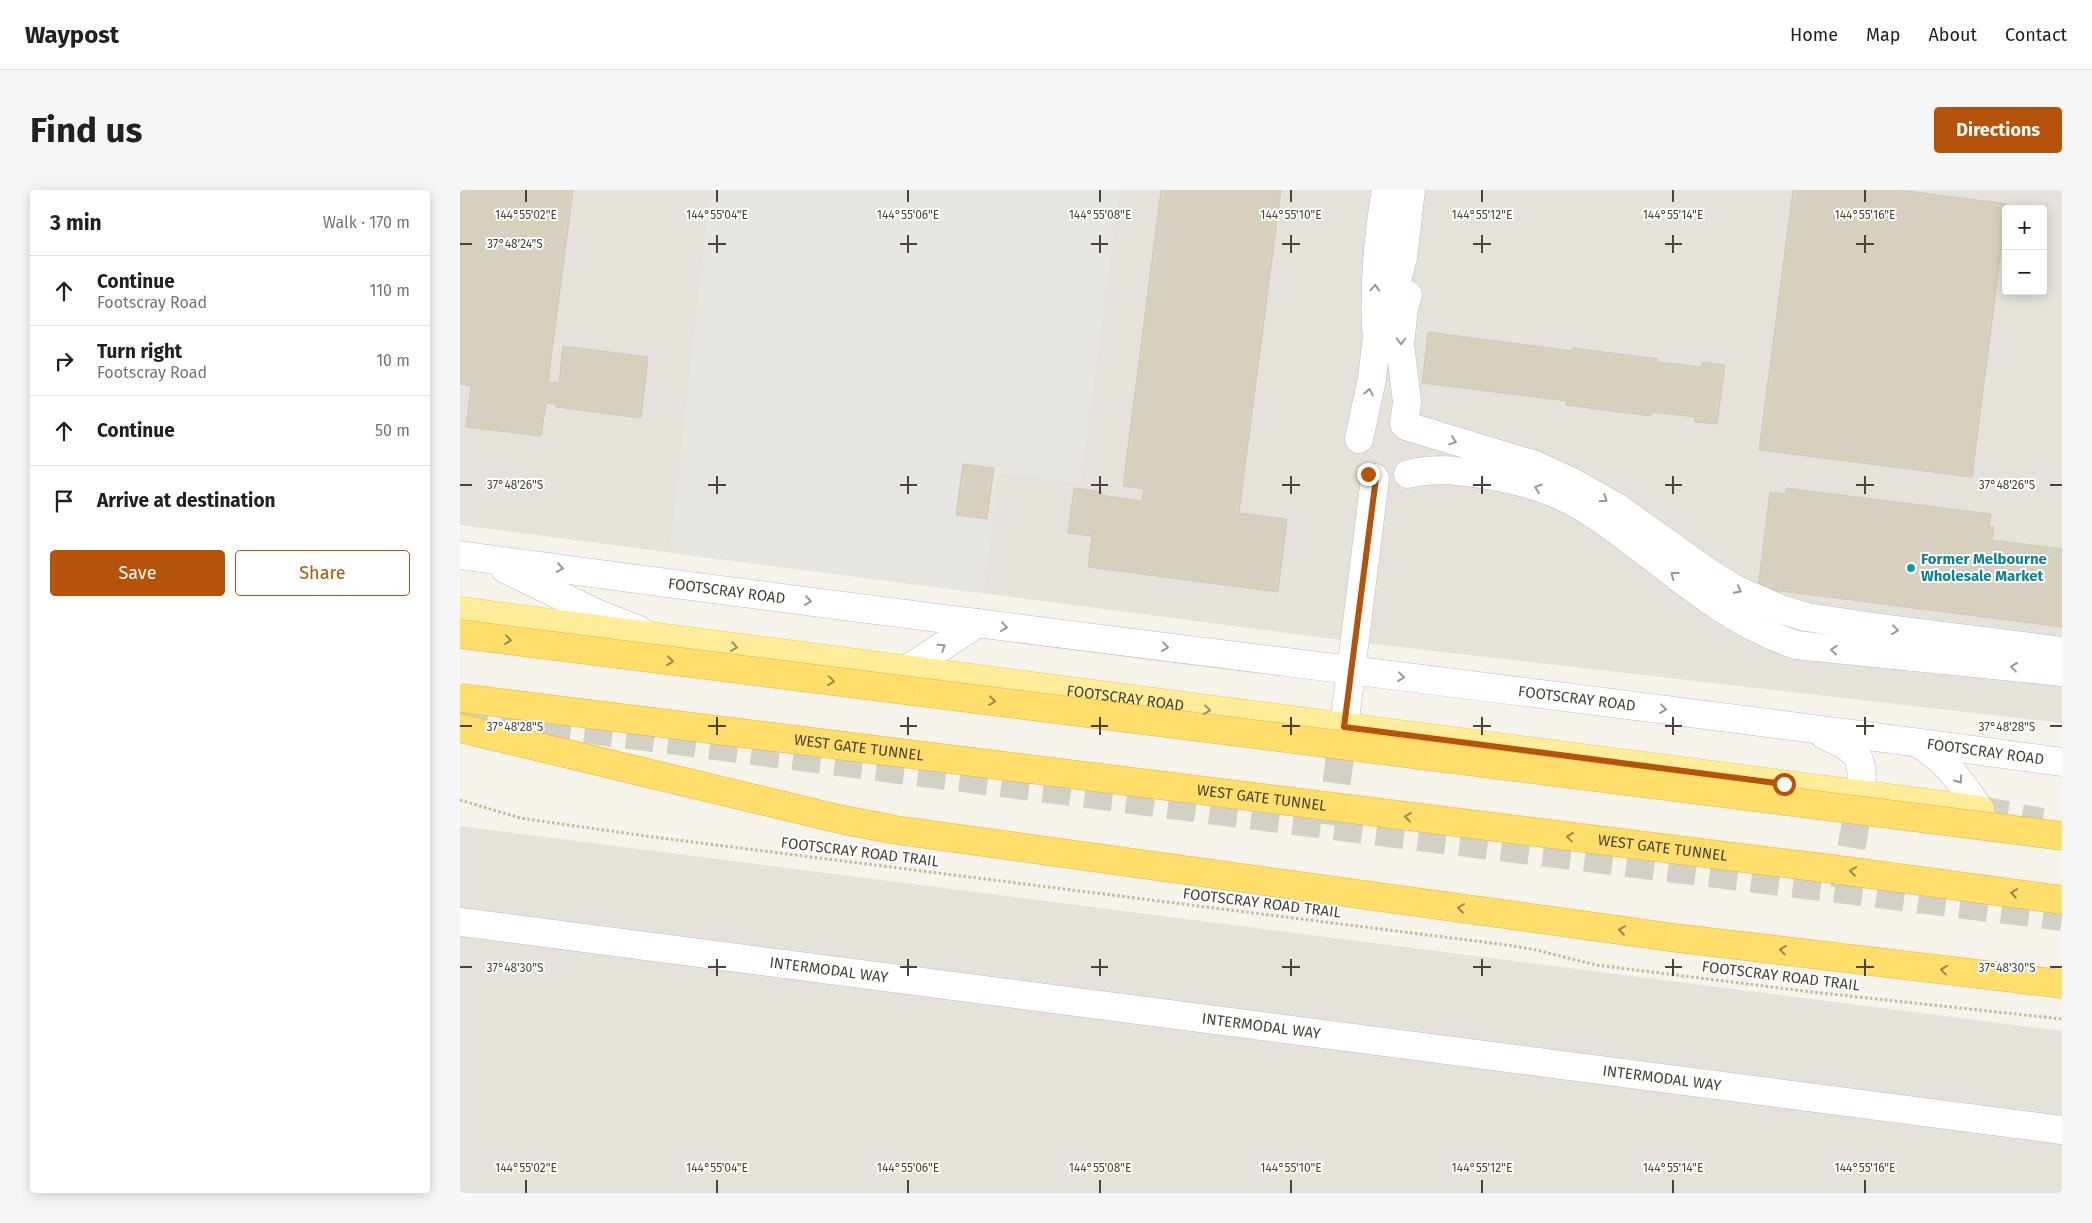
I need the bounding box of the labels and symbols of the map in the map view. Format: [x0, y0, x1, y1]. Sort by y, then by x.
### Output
text: 144°55'02"E [495, 208, 557, 222]
text: 144°55'04"E [686, 208, 748, 222]
text: 144°55'06"E [877, 208, 939, 222]
text: 144°55'08"E [1069, 208, 1131, 222]
text: 144°55'10"E [1260, 208, 1322, 222]
text: 144°55'12"E [1452, 208, 1512, 222]
text: 144°55'14"E [1643, 208, 1703, 222]
text: 144°55'16"E [1834, 208, 1896, 222]
text: 37°48'24"S [487, 237, 543, 251]
one-way arrow [1370, 284, 1380, 292]
one-way arrow [1396, 338, 1406, 345]
one-way arrow [1363, 387, 1374, 396]
one-way arrow [1448, 435, 1457, 445]
route end [1357, 463, 1380, 486]
text: 37°48'26"S [487, 478, 544, 492]
text: 37°48'26"S [1979, 478, 2036, 492]
one-way arrow [1534, 484, 1543, 494]
one-way arrow [1598, 493, 1607, 503]
place label: Former Melbourne Wholesale Market [1921, 550, 2047, 585]
one-way arrow [557, 562, 565, 573]
marker: Former Melbourne Wholesale Market [1905, 562, 1917, 574]
one-way arrow [1671, 572, 1680, 580]
street label: FOOTSCRAY ROAD [667, 574, 786, 608]
one-way arrow [1733, 584, 1742, 594]
one-way arrow [805, 595, 813, 606]
one-way arrow [1000, 621, 1008, 632]
one-way arrow [1891, 624, 1899, 635]
one-way arrow [504, 635, 513, 645]
one-way arrow [730, 641, 738, 652]
one-way arrow [1162, 641, 1170, 652]
one-way arrow [936, 643, 945, 653]
one-way arrow [1830, 645, 1838, 656]
one-way arrow [666, 655, 674, 666]
one-way arrow [2009, 662, 2018, 672]
one-way arrow [1397, 671, 1405, 682]
one-way arrow [827, 675, 835, 686]
street label: FOOTSCRAY ROAD [1066, 682, 1185, 715]
street label: FOOTSCRAY ROAD [1517, 682, 1637, 715]
one-way arrow [988, 695, 996, 706]
one-way arrow [1659, 703, 1667, 714]
one-way arrow [1203, 704, 1212, 714]
text: 37°48'28"S [487, 720, 544, 734]
text: 37°48'28"S [1979, 720, 2036, 734]
street label: WEST GATE TUNNEL [793, 731, 925, 765]
street label: FOOTSCRAY ROAD [1926, 735, 2045, 768]
route start [1773, 773, 1796, 796]
one-way arrow [1953, 774, 1962, 784]
street label: WEST GATE TUNNEL [1196, 781, 1328, 815]
one-way arrow [1404, 812, 1412, 823]
street label: WEST GATE TUNNEL [1597, 831, 1729, 865]
one-way arrow [1565, 832, 1573, 843]
street label: FOOTSCRAY ROAD TRAIL [780, 833, 941, 871]
one-way arrow [1848, 867, 1857, 877]
street label: FOOTSCRAY ROAD TRAIL [1182, 884, 1343, 922]
one-way arrow [2009, 888, 2017, 899]
one-way arrow [1456, 903, 1464, 914]
one-way arrow [1617, 925, 1625, 936]
one-way arrow [1778, 945, 1786, 956]
street label: INTERMODAL WAY [768, 953, 890, 987]
street label: FOOTSCRAY ROAD TRAIL [1701, 957, 1862, 995]
text: 37°48'30"S [487, 961, 544, 975]
text: 37°48'30"S [1979, 961, 2036, 975]
one-way arrow [1940, 965, 1948, 976]
street label: INTERMODAL WAY [1201, 1009, 1322, 1043]
street label: INTERMODAL WAY [1601, 1061, 1723, 1095]
text: 144°55'02"E [495, 1161, 557, 1175]
text: 144°55'04"E [686, 1161, 748, 1175]
text: 144°55'06"E [877, 1161, 939, 1175]
text: 144°55'08"E [1069, 1161, 1131, 1175]
text: 144°55'10"E [1260, 1161, 1322, 1175]
text: 144°55'12"E [1452, 1161, 1512, 1175]
text: 144°55'14"E [1643, 1161, 1703, 1175]
text: 144°55'16"E [1834, 1161, 1896, 1175]

